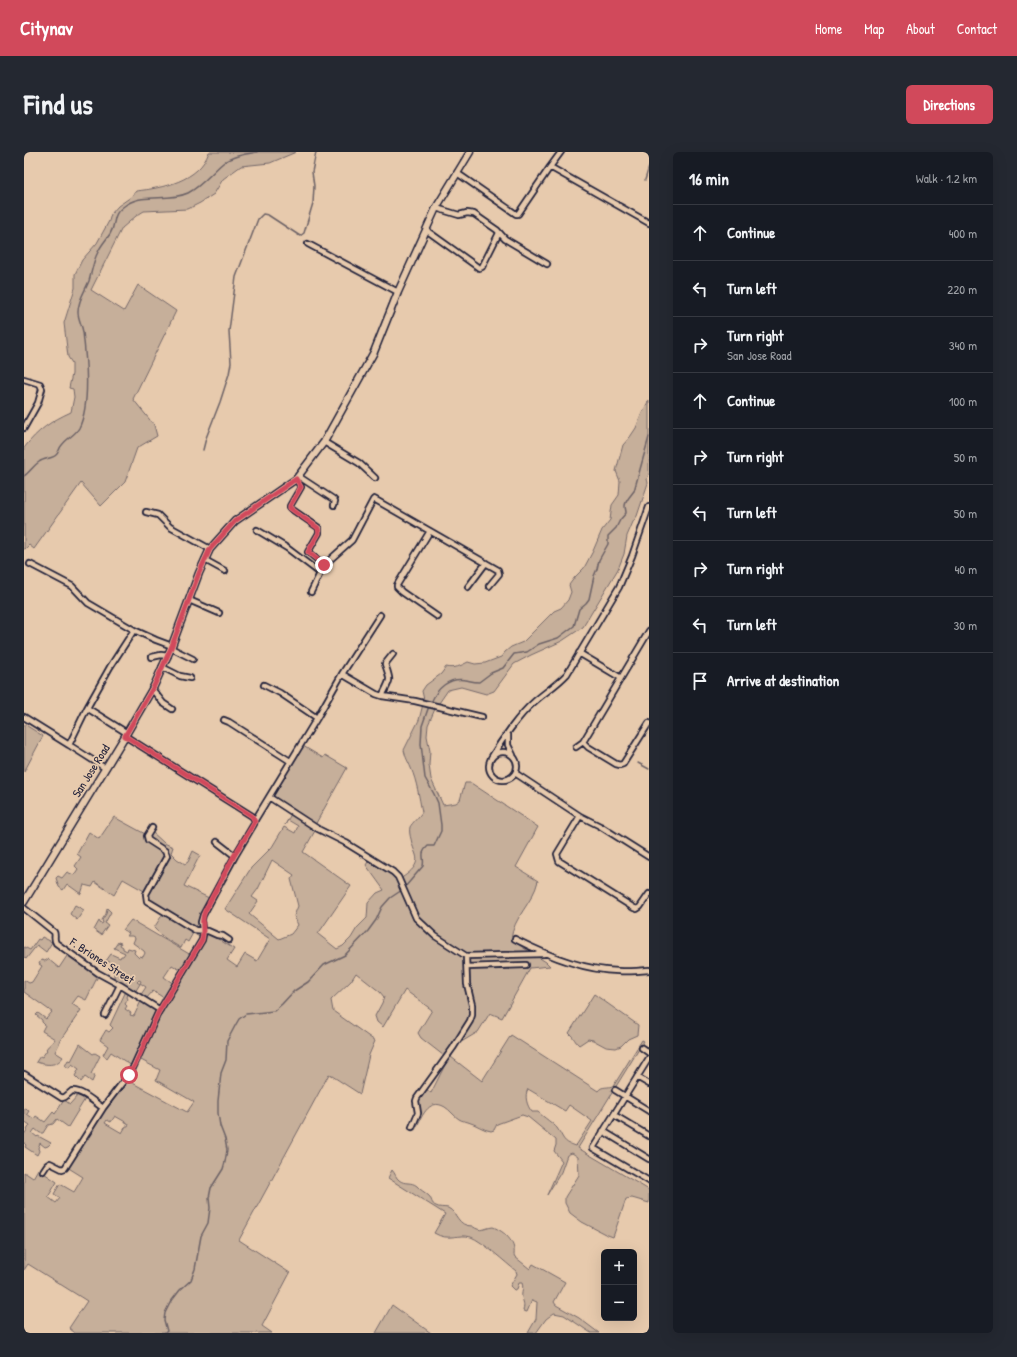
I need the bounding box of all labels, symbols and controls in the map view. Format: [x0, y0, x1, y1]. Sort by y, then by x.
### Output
text: Citynav [20, 15, 73, 41]
text: Home [815, 19, 842, 38]
text: Map [864, 19, 884, 38]
text: About [906, 19, 935, 38]
text: Contact [957, 19, 997, 38]
text: Find us [24, 85, 93, 123]
button: Directions [906, 85, 993, 124]
text: 16 min [689, 167, 729, 190]
text: Walk · 1.2 km [916, 169, 977, 187]
icon: ahead [689, 222, 711, 244]
text: Continue [727, 222, 775, 243]
text: 400 m [949, 224, 977, 242]
icon: left [689, 278, 711, 300]
text: Turn left [727, 278, 777, 299]
text: 220 m [947, 280, 977, 298]
text: Turn right [727, 325, 783, 346]
icon: right [689, 334, 711, 356]
text: 340 m [949, 336, 977, 354]
text: San Jose Road [727, 346, 791, 364]
icon: ahead [689, 390, 711, 412]
text: Continue [727, 390, 775, 411]
text: 100 m [949, 392, 977, 410]
icon: right [689, 446, 711, 468]
text: Turn right [727, 446, 783, 467]
text: 50 m [954, 448, 977, 466]
icon: left [689, 502, 711, 524]
text: Turn left [727, 502, 777, 523]
text: 50 m [954, 504, 977, 522]
route end [315, 556, 333, 574]
icon: right [689, 558, 711, 580]
text: Turn right [727, 558, 783, 579]
text: 40 m [954, 560, 977, 578]
icon: left [689, 614, 711, 636]
text: Turn left [727, 614, 777, 635]
text: 30 m [954, 616, 977, 634]
icon: arrive [689, 670, 711, 692]
text: Arrive at destination [727, 670, 839, 691]
street label: San Jose Road [68, 741, 114, 800]
street label: F. Briones Street [66, 933, 138, 988]
route start [120, 1066, 138, 1084]
map controls [601, 1249, 637, 1321]
button: + [601, 1249, 637, 1285]
button: − [601, 1285, 637, 1321]

